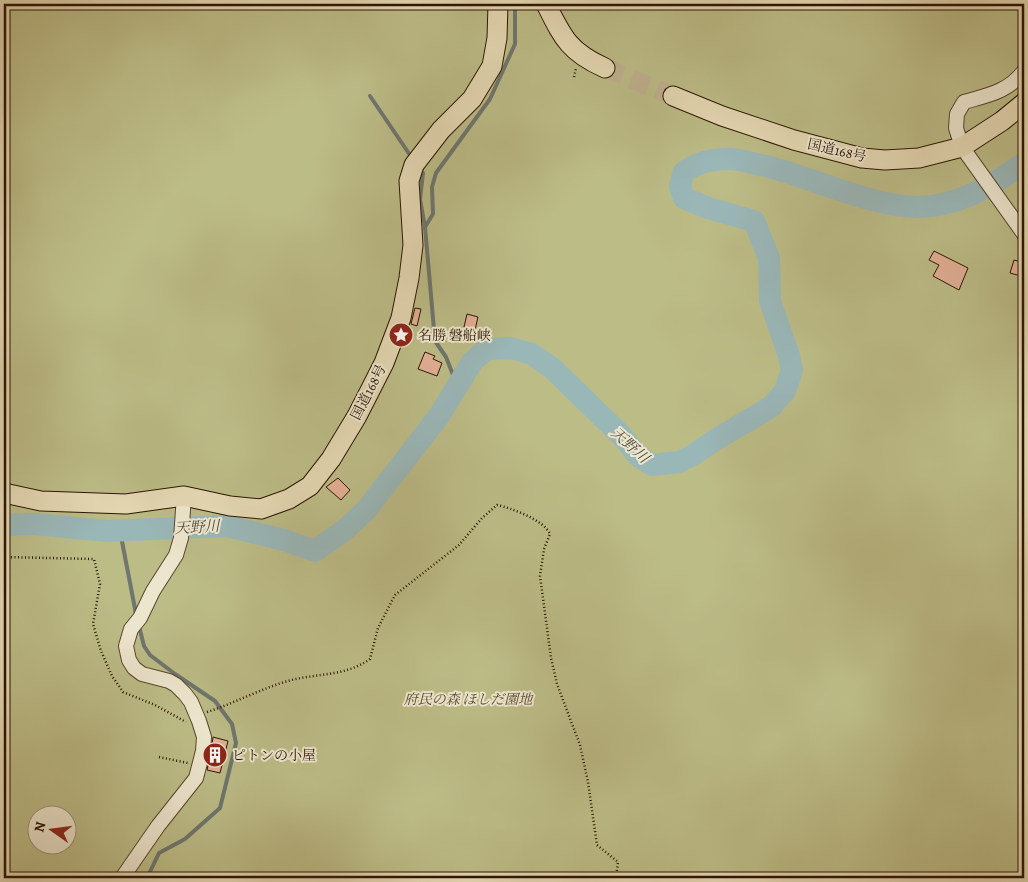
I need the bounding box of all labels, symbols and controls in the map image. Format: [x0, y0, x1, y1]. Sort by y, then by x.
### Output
street label: 国道168号 [805, 134, 868, 166]
place icon: 名勝 磐船峡 [388, 322, 414, 348]
place label: 名勝 磐船峡 [418, 326, 491, 345]
street label: 国道168号 [346, 361, 391, 423]
water label: 天野川 [607, 423, 655, 469]
water label: 天野川 [174, 516, 222, 538]
park label: 府民の森 ほしだ園地 [404, 690, 534, 709]
building icon: ピトンの小屋 [202, 742, 228, 768]
place label: ピトンの小屋 [232, 746, 316, 765]
north arrow [28, 804, 78, 854]
text: N [29, 820, 50, 834]

